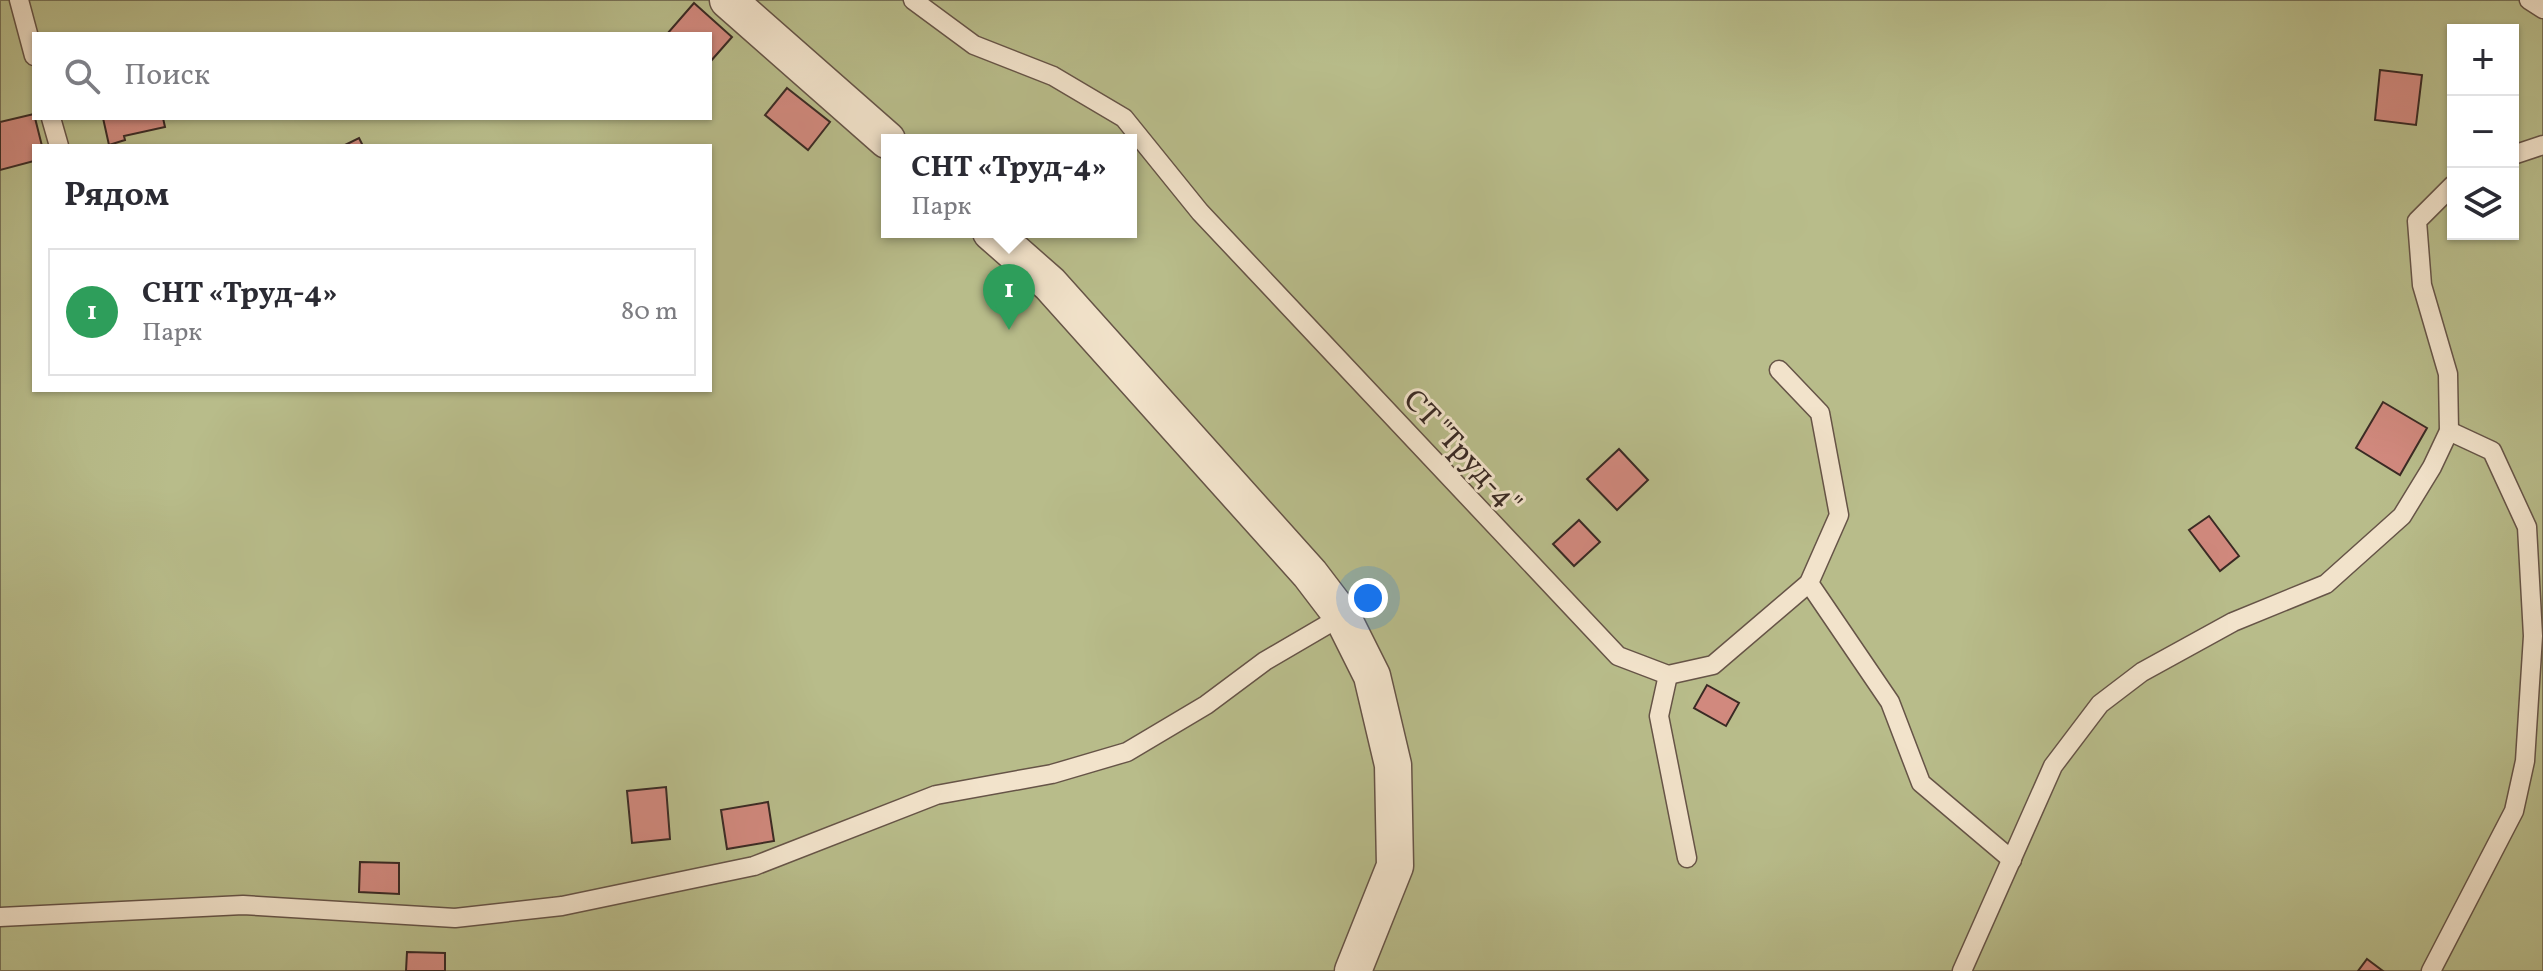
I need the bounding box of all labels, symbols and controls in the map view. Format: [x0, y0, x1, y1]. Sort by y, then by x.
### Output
map controls [2447, 24, 2519, 240]
button: + [2447, 24, 2519, 96]
search box [32, 32, 712, 120]
icon: search [60, 54, 104, 98]
text: Поиск [124, 55, 210, 97]
button: − [2447, 96, 2519, 168]
popup [881, 134, 1137, 238]
text: СНТ «Труд-4» [911, 147, 1107, 189]
button: layers [2447, 168, 2519, 240]
text: Рядом [64, 173, 169, 220]
text: Парк [911, 189, 971, 225]
pin: 1 [983, 264, 1035, 330]
text: СНТ «Труд-4» [142, 273, 338, 315]
text: 1 [87, 294, 97, 330]
text: 80 m [621, 294, 678, 330]
text: Парк [142, 315, 202, 351]
street label: СТ "Труд-4" [1393, 381, 1530, 524]
your location [1348, 578, 1388, 618]

